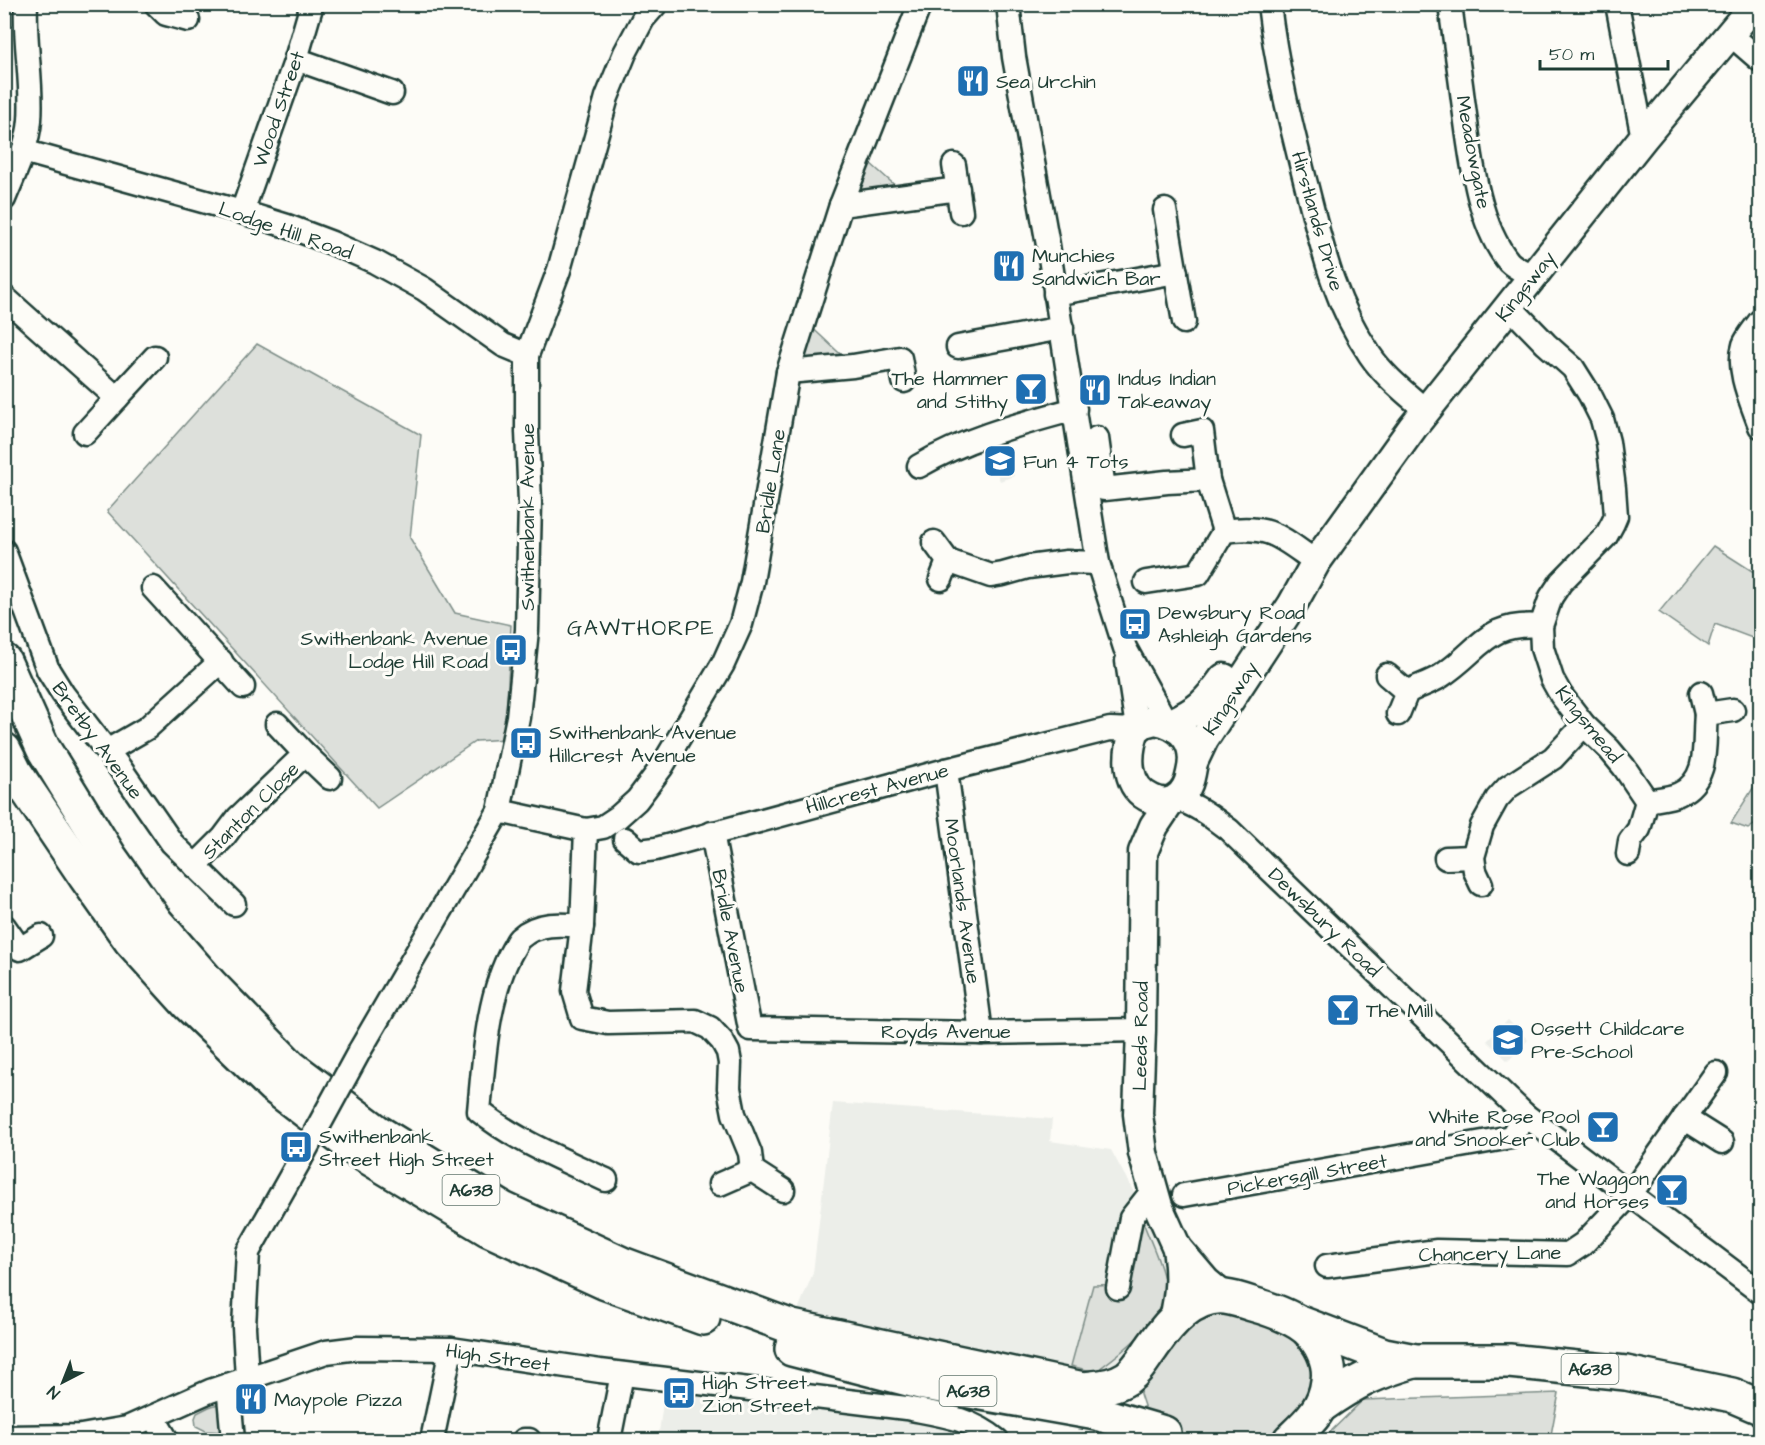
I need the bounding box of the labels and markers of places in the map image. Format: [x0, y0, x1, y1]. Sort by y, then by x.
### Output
restaurant icon: Sea Urchin [955, 63, 991, 99]
place label: Sea Urchin [996, 68, 1096, 96]
place label: Munchies Sandwich Bar [1032, 242, 1160, 293]
restaurant icon: Munchies Sandwich Bar [991, 248, 1027, 284]
place label: The Hammer and Stithy [892, 365, 1008, 417]
place label: Indus Indian Takeaway [1118, 365, 1216, 417]
bar icon: The Hammer and Stithy [1013, 371, 1049, 407]
restaurant icon: Indus Indian Takeaway [1077, 372, 1113, 408]
school or university icon: Fun 4 Tots [982, 443, 1018, 479]
place label: Fun 4 Tots [1023, 448, 1128, 476]
place label: Dewsbury Road Ashleigh Gardens [1158, 599, 1312, 651]
bus stop icon: Dewsbury Road Ashleigh Gardens [1117, 606, 1153, 642]
place label: Swithenbank Avenue Lodge Hill Road [300, 625, 488, 677]
bus stop icon: Swithenbank Avenue Lodge Hill Road [493, 632, 529, 668]
place label: Swithenbank Avenue Hillcrest Avenue [549, 719, 737, 770]
bus stop icon: Swithenbank Avenue Hillcrest Avenue [508, 725, 544, 761]
bar icon: The Mill [1325, 992, 1361, 1028]
place label: The Mill [1366, 997, 1433, 1025]
place label: Ossett Childcare Pre-School [1531, 1015, 1685, 1066]
school or university icon: Ossett Childcare Pre-School [1490, 1022, 1526, 1058]
place label: White Rose Pool and Snooker Club [1415, 1103, 1580, 1154]
bar icon: White Rose Pool and Snooker Club [1585, 1109, 1621, 1145]
place label: Swithenbank Street High Street [319, 1123, 494, 1175]
bus stop icon: Swithenbank Street High Street [278, 1129, 314, 1165]
place label: The Waggon and Horses [1537, 1165, 1649, 1216]
bar icon: The Waggon and Horses [1654, 1172, 1690, 1208]
place label: High Street Zion Street [702, 1369, 812, 1420]
bus stop icon: High Street Zion Street [661, 1375, 697, 1411]
restaurant icon: Maypole Pizza [233, 1381, 269, 1417]
place label: Maypole Pizza [274, 1386, 402, 1415]

